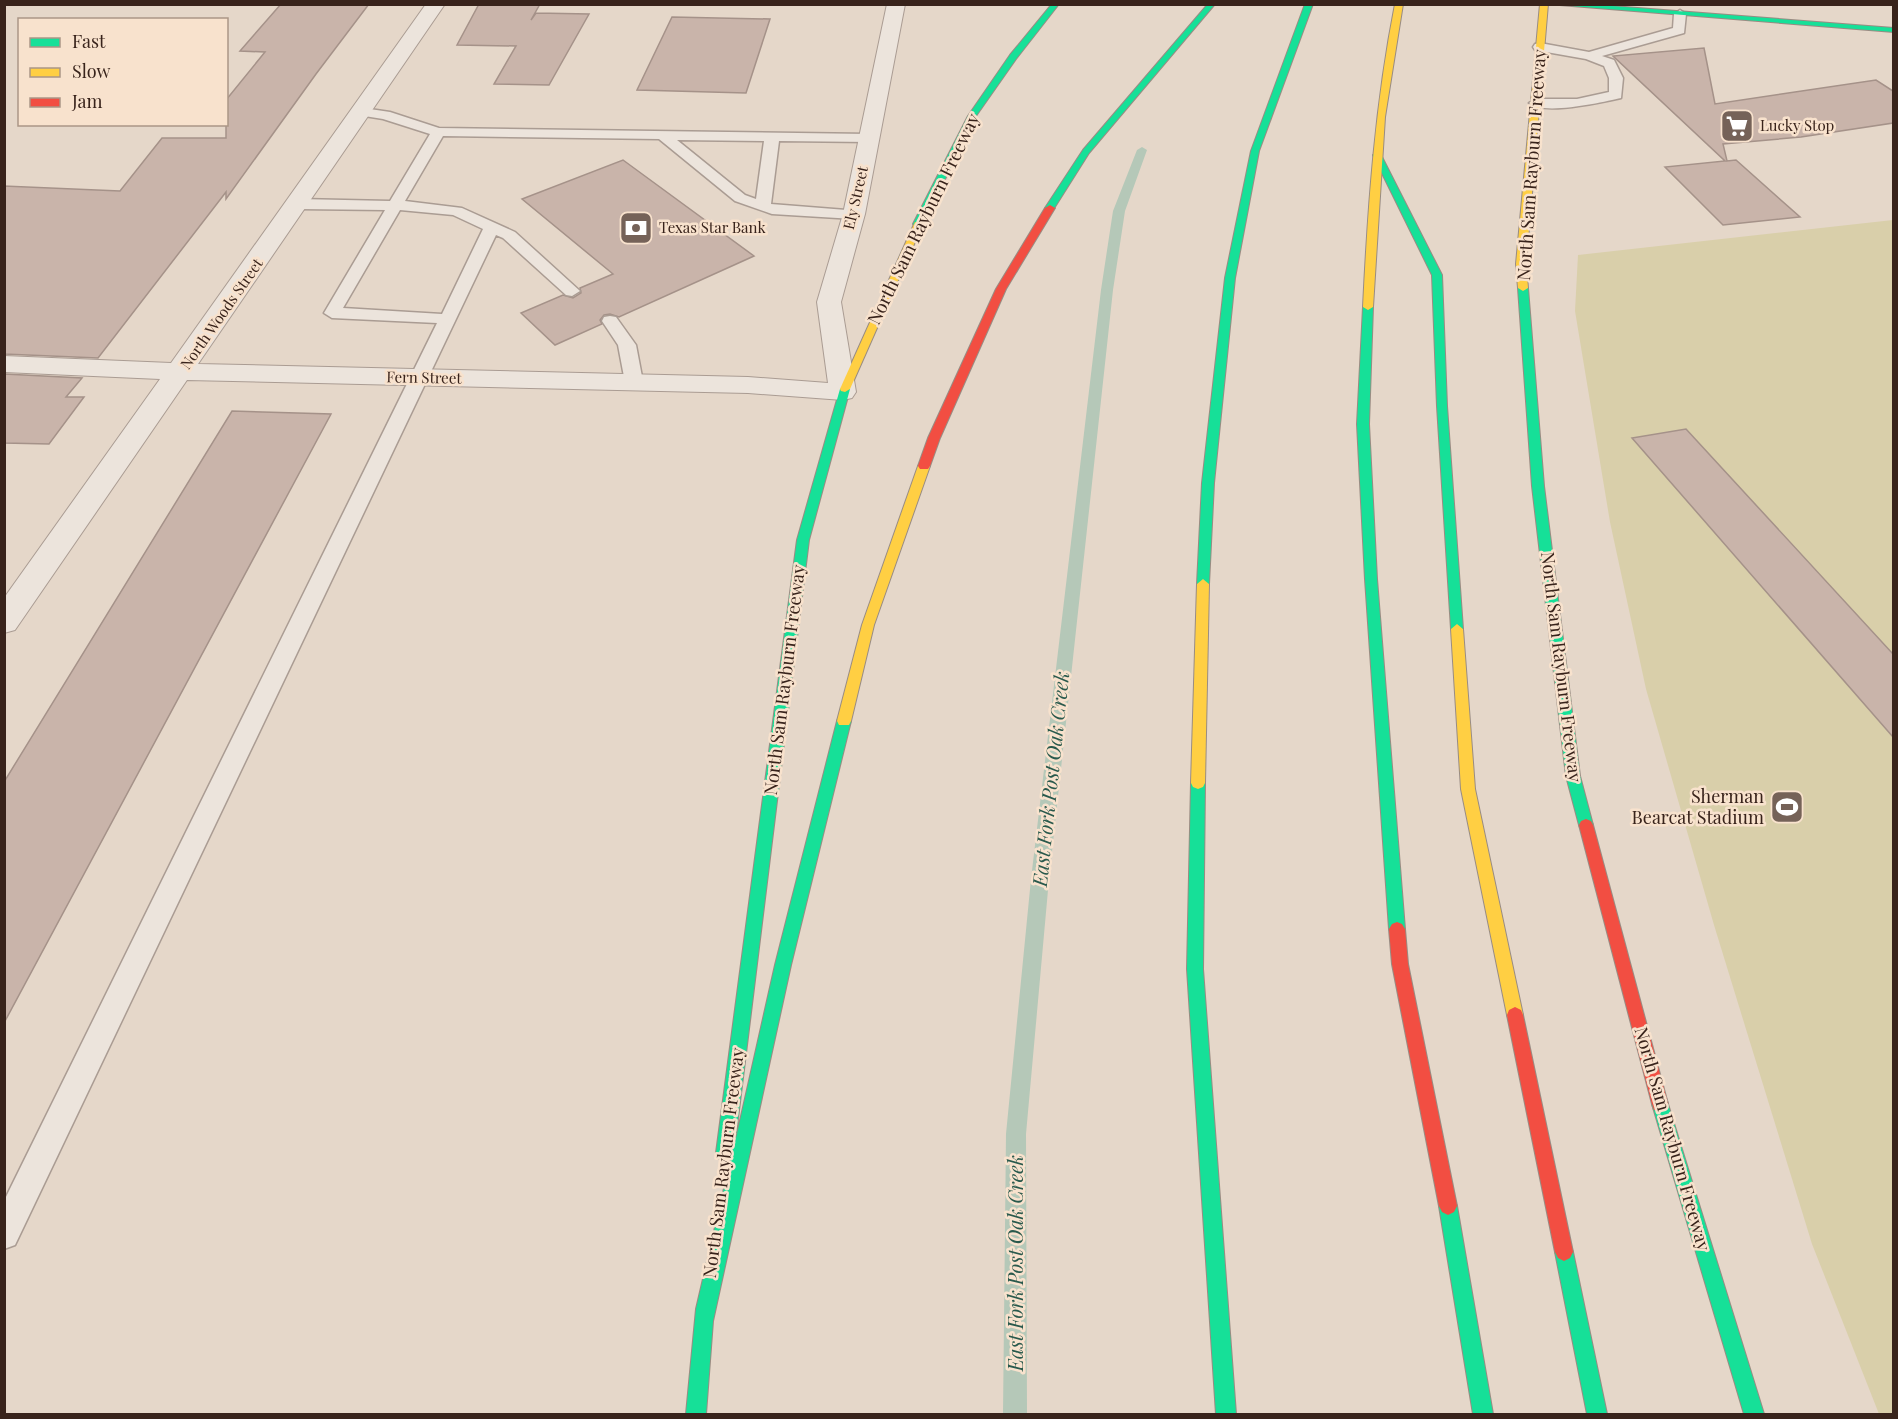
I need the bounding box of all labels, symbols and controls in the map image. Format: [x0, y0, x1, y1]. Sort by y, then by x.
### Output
legend [18, 18, 228, 126]
text: Fast [72, 29, 106, 53]
street label: North Sam Rayburn Freeway [1511, 48, 1551, 281]
text: Slow [72, 59, 110, 83]
text: Jam [71, 89, 102, 113]
supermarket icon: Lucky Stop [1719, 108, 1755, 144]
street label: North Sam Rayburn Freeway [861, 109, 985, 328]
place label: Lucky Stop [1760, 115, 1835, 135]
street label: Ely Street [838, 163, 872, 232]
bank icon: Texas Star Bank [618, 210, 654, 246]
place label: Texas Star Bank [659, 217, 766, 237]
street label: North Woods Street [175, 253, 267, 373]
street label: Fern Street [386, 366, 463, 388]
street label: North Sam Rayburn Freeway [1536, 550, 1588, 783]
street label: North Sam Rayburn Freeway [758, 563, 810, 796]
water label: East Fork Post Oak Creek [1025, 670, 1074, 889]
place label: Sherman Bearcat Stadium [1632, 784, 1764, 829]
sports icon: Sherman Bearcat Stadium [1769, 789, 1805, 825]
street label: North Sam Rayburn Freeway [1629, 1024, 1716, 1254]
street label: North Sam Rayburn Freeway [697, 1046, 749, 1279]
water label: East Fork Post Oak Creek [1001, 1155, 1028, 1372]

